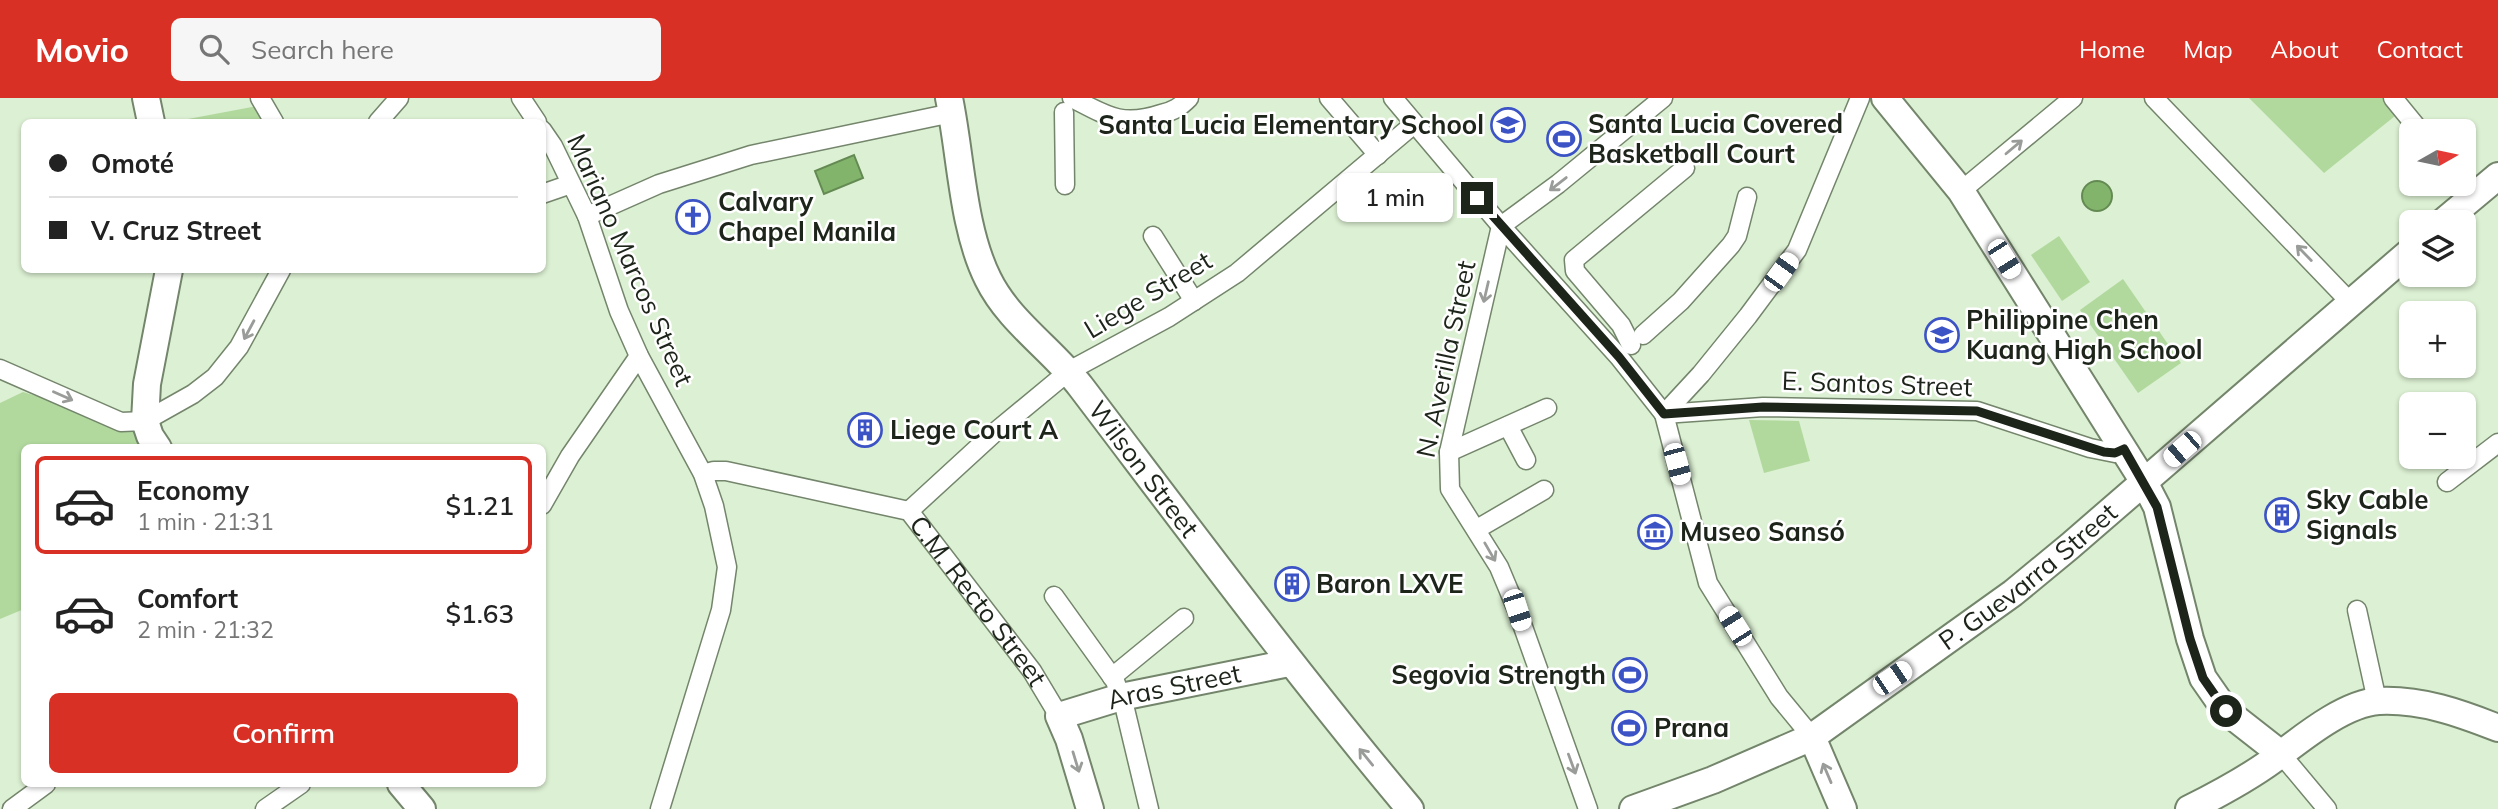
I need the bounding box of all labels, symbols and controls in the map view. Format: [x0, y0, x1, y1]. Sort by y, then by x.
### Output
search box [171, 18, 661, 81]
text: Movio [35, 29, 129, 70]
icon: search [195, 30, 233, 68]
text: Search here [251, 33, 394, 66]
text: Home [2079, 34, 2145, 64]
text: Map [2183, 34, 2233, 64]
text: About [2271, 34, 2339, 64]
text: Contact [2377, 34, 2463, 64]
school or university icon: Santa Lucia Elementary School [1489, 106, 1527, 144]
place label: Santa Lucia Covered Basketball Court [1588, 107, 1843, 170]
place label: Santa Lucia Elementary School [1098, 108, 1484, 141]
north arrow [2399, 119, 2476, 196]
map controls [2399, 119, 2476, 469]
sports icon: Santa Lucia Covered Basketball Court [1545, 120, 1583, 158]
street label: Mariano Marcos Street [560, 129, 701, 391]
one-way arrow [2004, 139, 2022, 155]
text: Omoté [91, 147, 174, 180]
callout: 1 min [1337, 174, 1452, 222]
one-way arrow [1549, 176, 1567, 191]
route end [1461, 182, 1493, 214]
text: 1 min [1365, 183, 1425, 212]
place label: Calvary Chapel Manila [718, 185, 896, 248]
church icon: Calvary Chapel Manila [674, 198, 712, 236]
button: layers [2399, 210, 2476, 287]
text: V. Cruz Street [91, 214, 261, 247]
car [1984, 236, 2025, 282]
street label: Liege Street [1078, 244, 1218, 346]
one-way arrow [2295, 245, 2312, 262]
car [1761, 249, 1802, 295]
street label: N. Averilla Street [1409, 257, 1483, 460]
one-way arrow [1478, 280, 1492, 303]
button: + [2399, 301, 2476, 378]
place label: Philippine Chen Kuang High School [1966, 303, 2203, 366]
school or university icon: Philippine Chen Kuang High School [1923, 316, 1961, 354]
one-way arrow [241, 319, 255, 339]
street label: E. Santos Street [1781, 364, 1973, 403]
one-way arrow [52, 390, 73, 403]
button: − [2399, 392, 2476, 469]
street label: Wilson Street [1081, 394, 1206, 544]
building icon: Liege Court A [846, 411, 884, 449]
place label: Liege Court A [890, 413, 1059, 446]
car [2160, 427, 2205, 471]
car [1662, 441, 1693, 487]
icon: car [53, 474, 116, 537]
text: Economy [137, 474, 249, 507]
place label: Sky Cable Signals [2306, 483, 2429, 546]
text: $1.21 [445, 489, 514, 522]
street label: P. Guevarra Street [1932, 496, 2124, 657]
building icon: Sky Cable Signals [2263, 496, 2301, 534]
text: 1 min · 21:31 [137, 507, 274, 536]
street label: C.M. Recto Street [902, 509, 1054, 692]
museum icon: Museo Sansó [1636, 513, 1674, 551]
place label: Museo Sansó [1680, 515, 1845, 548]
one-way arrow [1484, 542, 1498, 562]
building icon: Baron LXVE [1273, 565, 1311, 603]
place label: Baron LXVE [1316, 567, 1464, 600]
icon: car [53, 582, 116, 645]
text: Comfort [137, 582, 238, 615]
car [1501, 587, 1534, 633]
text: $1.63 [445, 597, 514, 630]
car [1715, 603, 1756, 649]
text: 2 min · 21:32 [137, 615, 274, 644]
street label: Aras Street [1103, 656, 1244, 716]
sports icon: Segovia Strength [1611, 656, 1649, 694]
place label: Segovia Strength [1391, 658, 1606, 691]
car [1869, 658, 1916, 698]
button: Confirm [49, 693, 518, 773]
route start [2210, 695, 2242, 727]
sports icon: Prana [1610, 709, 1648, 747]
place label: Prana [1654, 711, 1729, 744]
one-way arrow [1359, 748, 1374, 766]
one-way arrow [1070, 751, 1083, 773]
one-way arrow [1567, 753, 1580, 775]
one-way arrow [1820, 763, 1833, 784]

